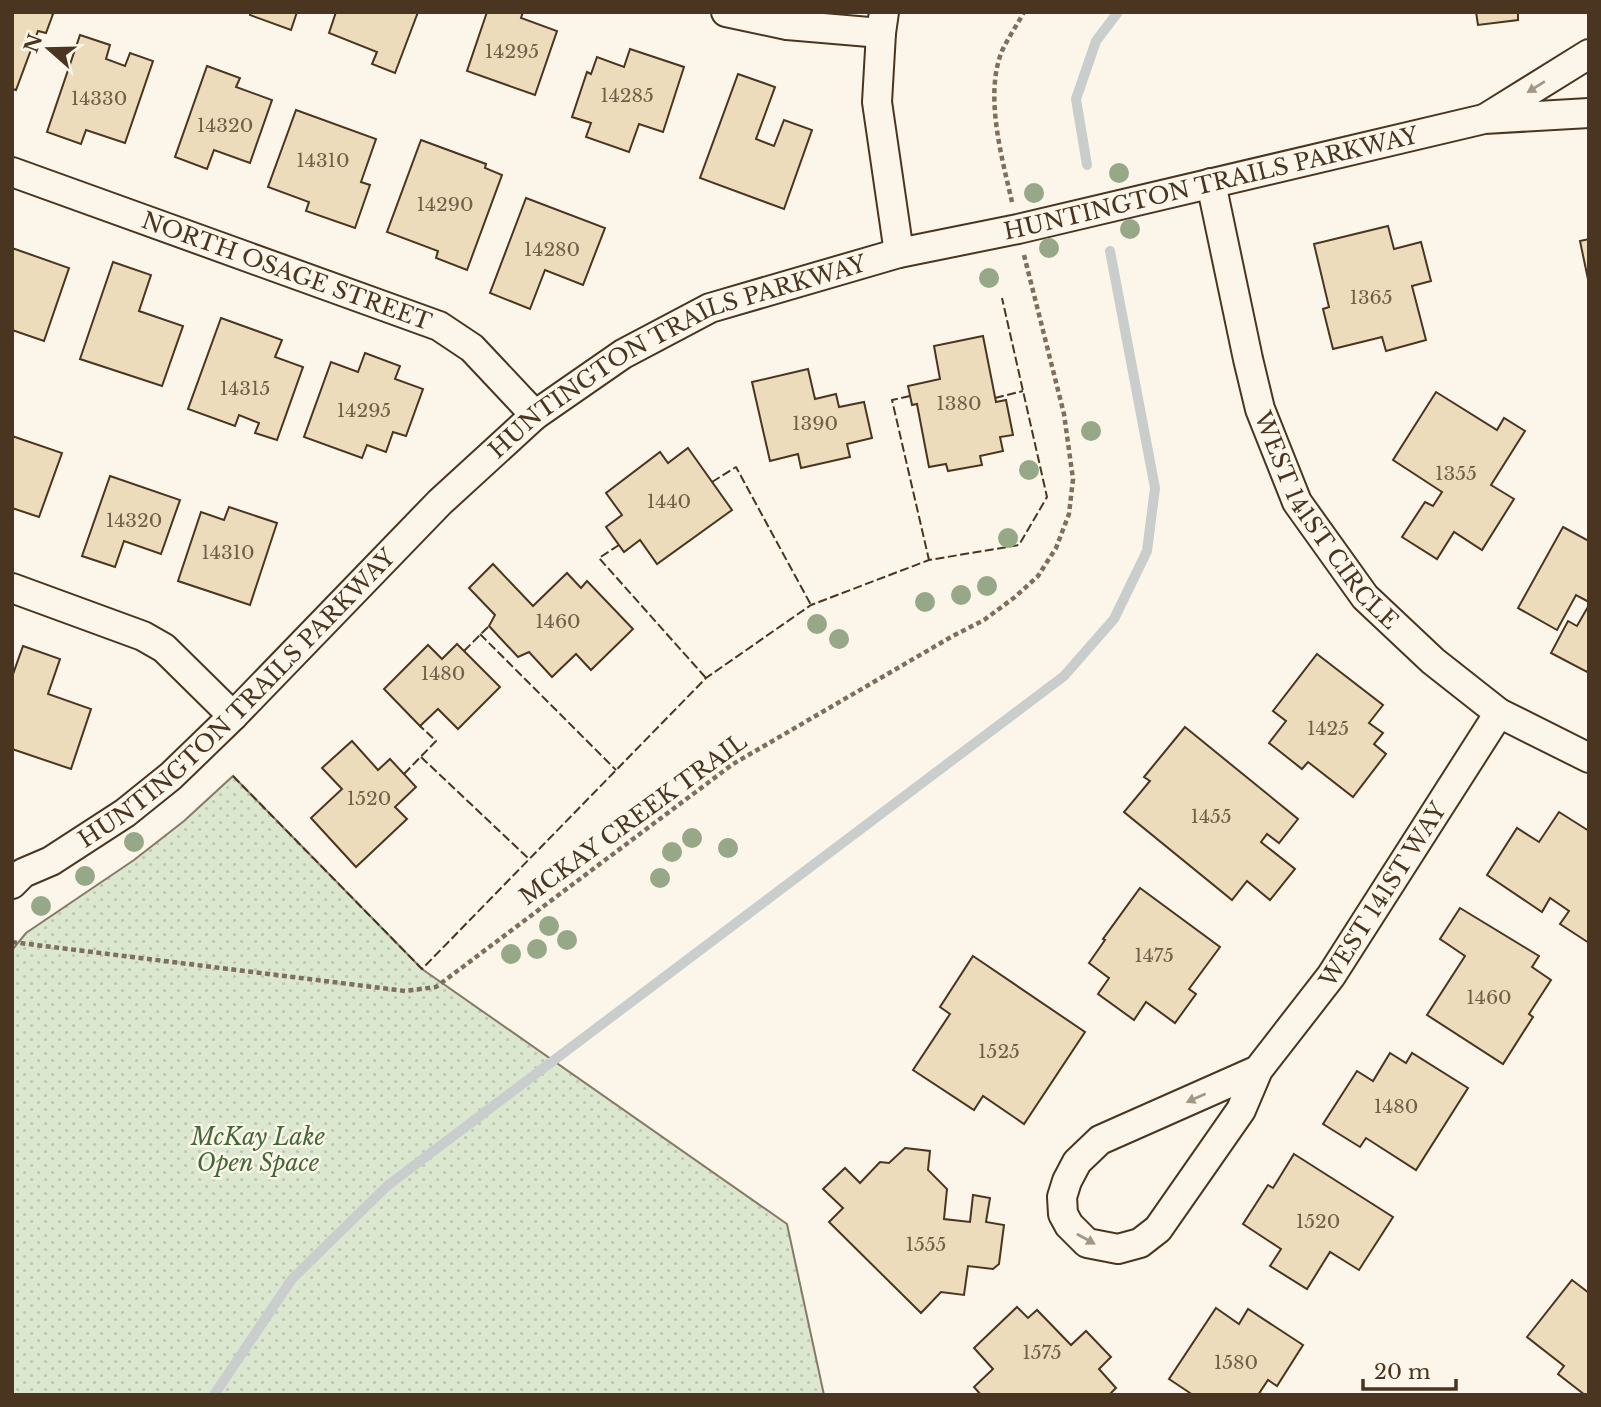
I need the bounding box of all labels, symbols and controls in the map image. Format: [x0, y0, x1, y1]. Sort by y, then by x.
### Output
north arrow [14, 14, 84, 84]
text: N [20, 31, 47, 56]
house number: 14295 [485, 40, 539, 63]
one-way arrow [1527, 80, 1546, 93]
house number: 14285 [600, 84, 654, 107]
house number: 14330 [71, 87, 127, 110]
house number: 14320 [197, 114, 253, 137]
street label: HUNTINGTON TRAILS PARKWAY [1001, 121, 1421, 246]
house number: 14310 [296, 149, 350, 172]
house number: 14290 [416, 193, 474, 216]
street label: NORTH OSAGE STREET [138, 206, 436, 336]
house number: 14280 [524, 238, 580, 261]
street label: HUNTINGTON TRAILS PARKWAY [483, 249, 870, 464]
house number: 1365 [1349, 286, 1393, 309]
house number: 14315 [220, 377, 270, 400]
house number: 1380 [936, 392, 982, 415]
house number: 14295 [337, 399, 391, 422]
street label: WEST 141ST CIRCLE [1248, 407, 1404, 635]
house number: 1390 [792, 412, 838, 435]
house number: 1355 [1435, 462, 1477, 485]
house number: 1440 [647, 490, 691, 513]
house number: 14320 [106, 509, 162, 532]
house number: 14310 [201, 541, 255, 564]
street label: HUNTINGTON TRAILS PARKWAY [73, 543, 401, 853]
house number: 1460 [535, 610, 581, 633]
house number: 1480 [421, 662, 465, 685]
house number: 1425 [1307, 717, 1349, 740]
street label: MCKAY CREEK TRAIL [514, 727, 752, 911]
house number: 1520 [347, 787, 391, 810]
street label: WEST 141ST WAY [1313, 797, 1452, 993]
house number: 1455 [1190, 805, 1232, 828]
house number: 1475 [1134, 944, 1174, 967]
house number: 1460 [1466, 986, 1512, 1009]
house number: 1525 [978, 1040, 1020, 1063]
one-way arrow [1185, 1093, 1206, 1104]
house number: 1480 [1374, 1095, 1418, 1118]
park label: McKay Lake Open Space [190, 1123, 325, 1177]
house number: 1520 [1296, 1210, 1340, 1233]
house number: 1555 [906, 1233, 946, 1256]
one-way arrow [1077, 1233, 1096, 1245]
house number: 1575 [1022, 1341, 1062, 1364]
scale bar [1363, 1348, 1456, 1392]
house number: 1580 [1214, 1351, 1258, 1374]
text: 20 m [1374, 1359, 1431, 1385]

